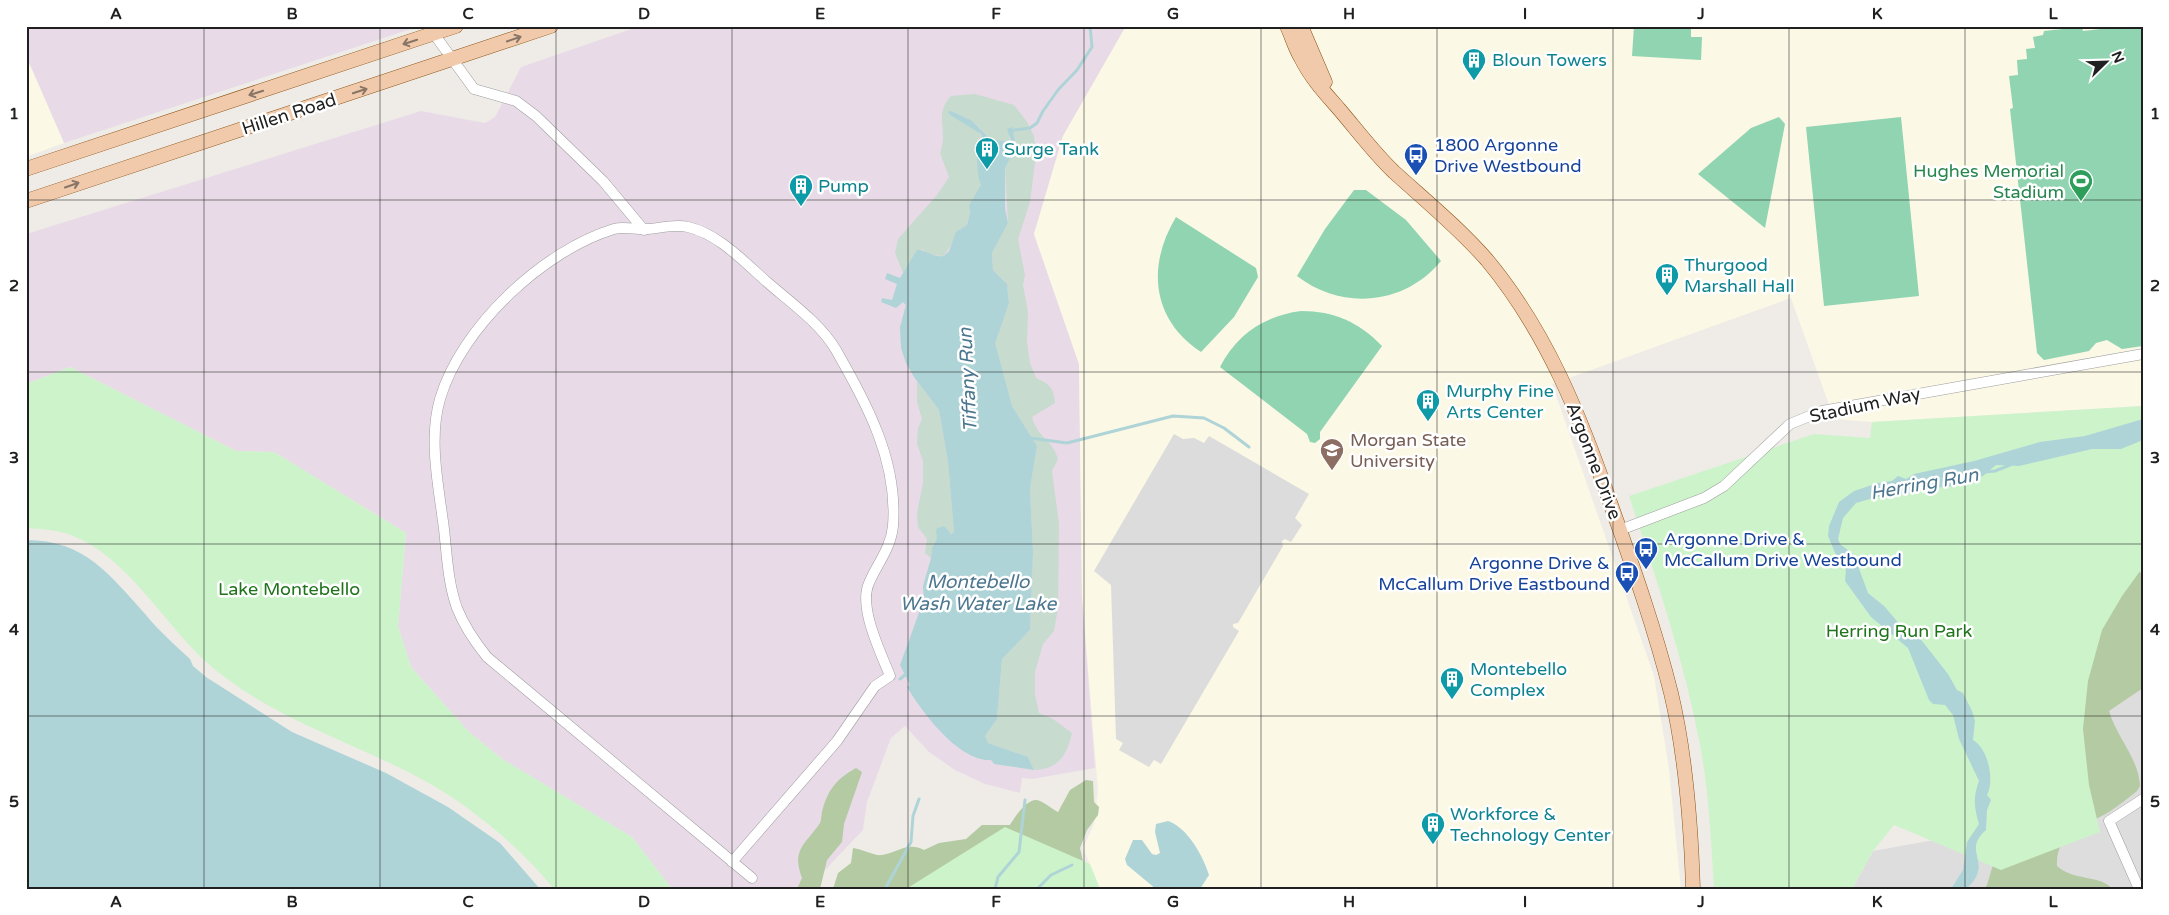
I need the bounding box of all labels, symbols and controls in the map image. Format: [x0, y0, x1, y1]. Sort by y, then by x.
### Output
text: A [110, 4, 122, 24]
text: B [286, 4, 298, 24]
text: C [462, 4, 474, 24]
text: D [638, 4, 650, 24]
text: E [815, 4, 825, 24]
text: F [991, 4, 1001, 24]
text: G [1167, 4, 1179, 24]
text: H [1343, 4, 1355, 24]
text: I [1523, 4, 1527, 24]
text: J [1696, 4, 1705, 24]
text: K [1872, 4, 1883, 24]
text: L [2048, 4, 2058, 24]
one-way arrow [506, 34, 521, 43]
one-way arrow [402, 37, 418, 47]
north arrow [2082, 38, 2132, 88]
building icon: Bloun Towers [1461, 47, 1487, 81]
place label: Bloun Towers [1492, 49, 1607, 71]
text: N [2107, 49, 2128, 66]
one-way arrow [352, 86, 368, 96]
street label: Hillen Road [239, 88, 339, 140]
one-way arrow [248, 88, 264, 98]
text: 1 [9, 104, 19, 124]
text: 1 [2150, 104, 2160, 124]
place label: 1800 Argonne Drive Westbound [1434, 134, 1582, 177]
building icon: Surge Tank [974, 136, 1000, 170]
place label: Surge Tank [1004, 138, 1099, 160]
bus stop icon: 1800 Argonne Drive Westbound [1403, 142, 1429, 176]
place label: Hughes Memorial Stadium [1913, 160, 2064, 203]
sports icon: Hughes Memorial Stadium [2068, 168, 2094, 202]
building icon: Pump [788, 173, 814, 207]
place label: Pump [818, 175, 869, 197]
one-way arrow [64, 180, 80, 189]
place label: Thurgood Marshall Hall [1684, 254, 1794, 297]
building icon: Thurgood Marshall Hall [1654, 262, 1680, 296]
text: 2 [9, 276, 19, 296]
text: 2 [2150, 276, 2160, 296]
water label: Tiffany Run [954, 327, 982, 433]
place label: Murphy Fine Arts Center [1446, 380, 1554, 423]
street label: Stadium Way [1808, 382, 1923, 427]
building icon: Murphy Fine Arts Center [1415, 388, 1441, 422]
street label: Argonne Drive [1562, 399, 1626, 523]
place label: Morgan State University [1350, 429, 1466, 472]
school or university icon: Morgan State University [1319, 437, 1345, 471]
text: 3 [9, 448, 19, 468]
text: 3 [2150, 448, 2160, 468]
water label: Herring Run [1868, 464, 1980, 504]
place label: Argonne Drive & McCallum Drive Westbound [1664, 528, 1902, 571]
bus stop icon: Argonne Drive & McCallum Drive Westbound [1633, 536, 1659, 570]
place label: Argonne Drive & McCallum Drive Eastbound [1378, 552, 1610, 595]
bus stop icon: Argonne Drive & McCallum Drive Eastbound [1614, 560, 1640, 594]
water label: Montebello Wash Water Lake [900, 571, 1057, 615]
park label: Lake Montebello [218, 578, 360, 600]
text: 4 [9, 620, 19, 640]
park label: Herring Run Park [1826, 620, 1973, 642]
text: 4 [2150, 620, 2160, 640]
place label: Montebello Complex [1470, 658, 1567, 701]
building icon: Montebello Complex [1439, 666, 1465, 700]
text: 5 [9, 792, 19, 812]
text: 5 [2150, 792, 2160, 812]
place label: Workforce & Technology Center [1450, 803, 1611, 846]
building icon: Workforce & Technology Center [1420, 811, 1446, 845]
text: A [110, 892, 122, 912]
text: B [286, 892, 298, 912]
text: C [462, 892, 474, 912]
text: D [638, 892, 650, 912]
text: E [815, 892, 825, 912]
text: F [991, 892, 1001, 912]
text: G [1167, 892, 1179, 912]
text: H [1343, 892, 1355, 912]
text: I [1523, 892, 1527, 912]
text: J [1696, 892, 1705, 912]
text: K [1872, 892, 1883, 912]
text: L [2048, 892, 2058, 912]

